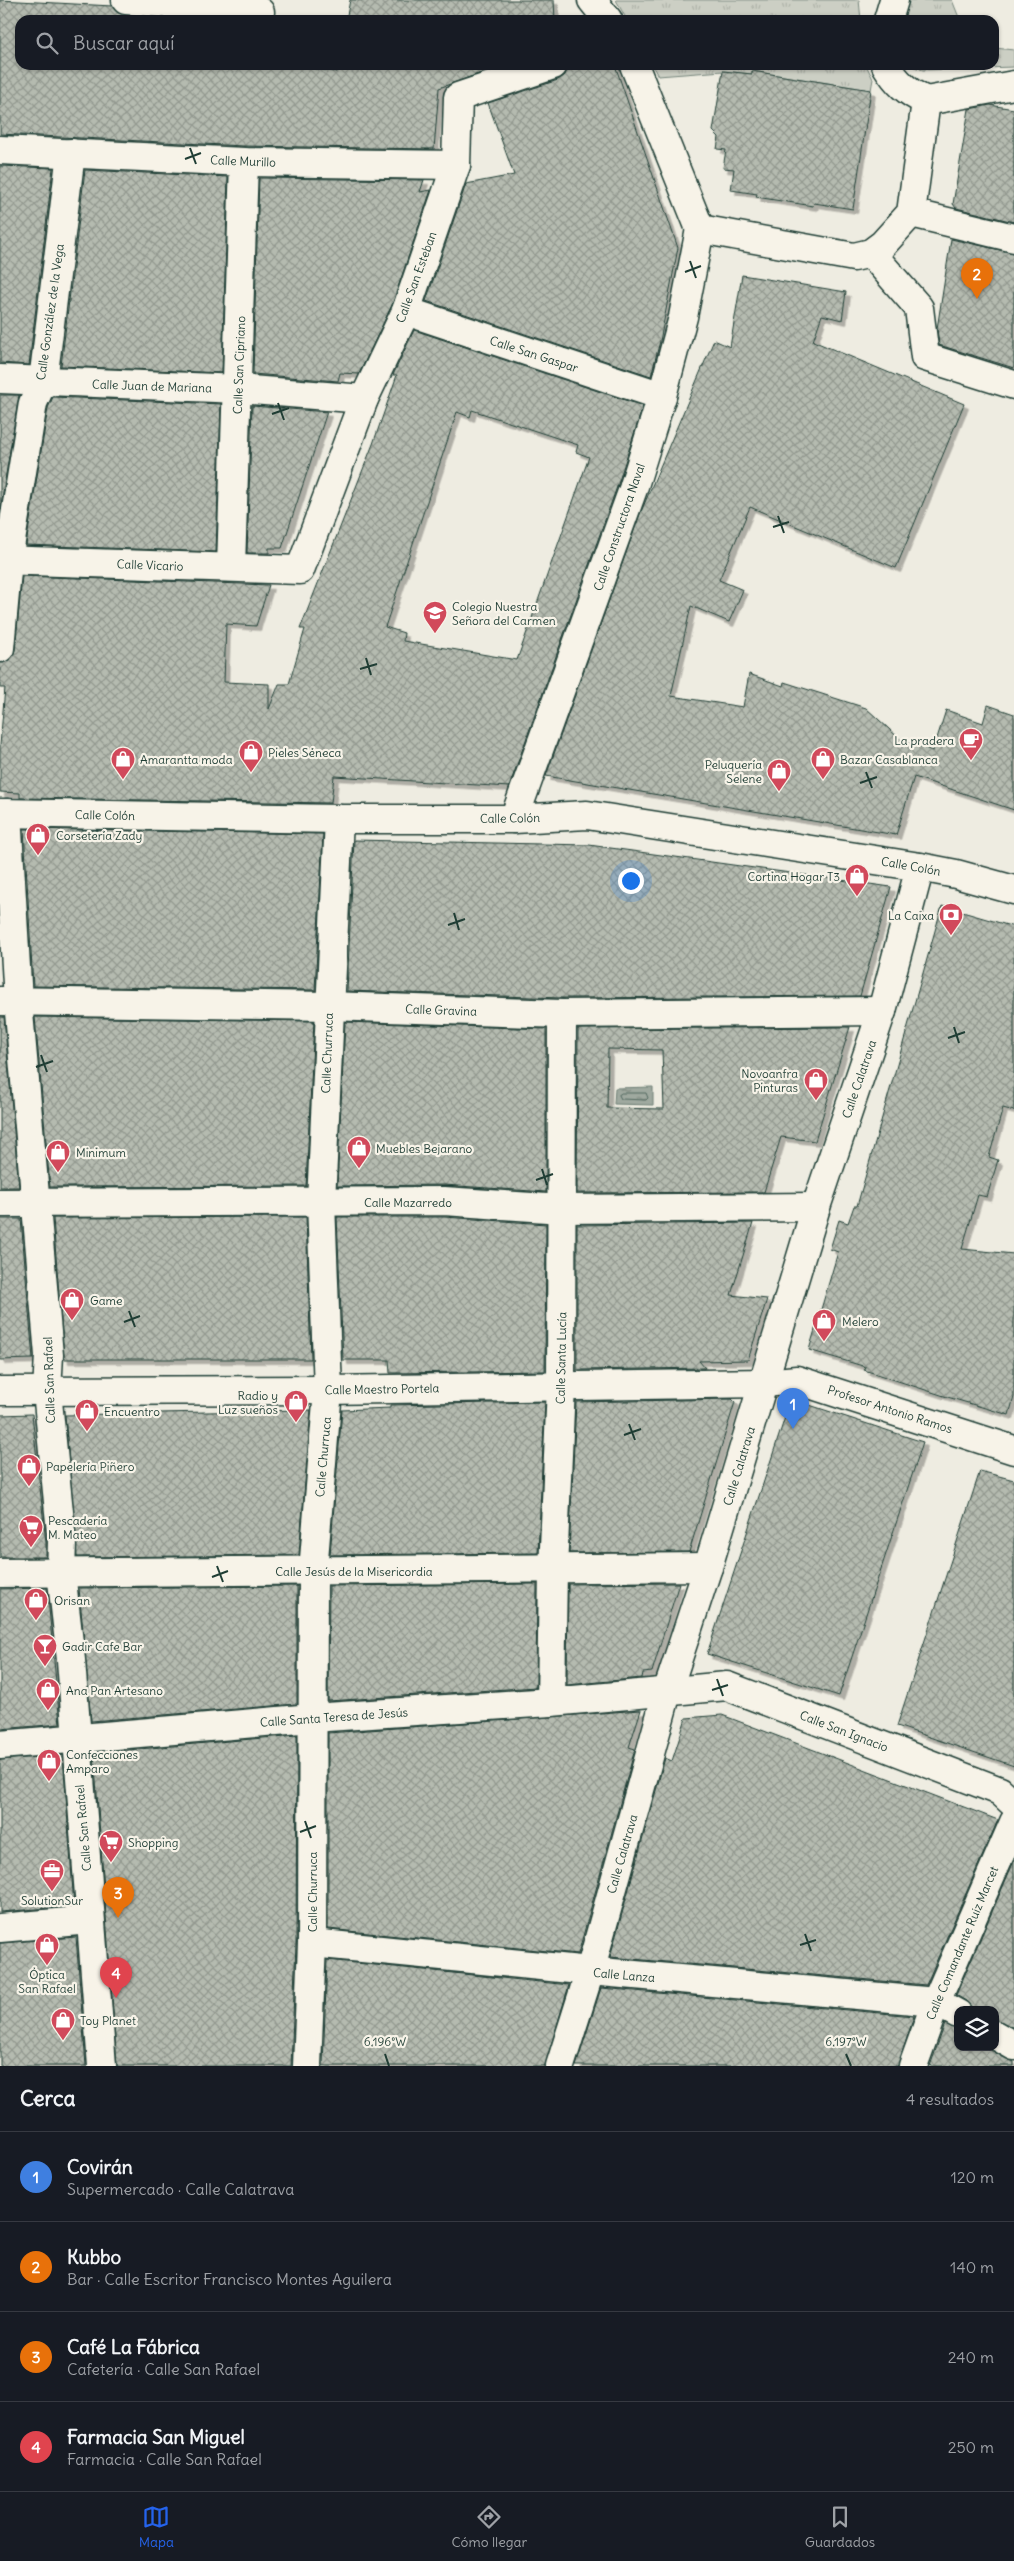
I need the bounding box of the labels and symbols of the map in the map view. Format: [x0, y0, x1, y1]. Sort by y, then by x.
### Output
street label: Calle Murillo [210, 152, 276, 170]
street label: Calle San Esteban [393, 229, 439, 325]
street label: Calle González de la Vega [33, 243, 67, 381]
pin: 2 [961, 258, 993, 299]
street label: Calle San Cipriano [230, 315, 248, 414]
street label: Calle San Gaspar [488, 333, 580, 375]
street label: Calle Juan de Mariana [92, 376, 212, 396]
street label: Calle Constructora Naval [590, 461, 648, 593]
street label: Calle Vicario [116, 556, 184, 574]
place label: Colegio Nuestra Señora del Carmen [452, 599, 556, 628]
school or university icon: Colegio Nuestra Señora del Carmen [422, 600, 448, 634]
cafe icon: La pradera [958, 727, 984, 761]
place label: La pradera [894, 733, 954, 748]
shop icon: Pieles Séneca [238, 739, 264, 773]
place label: Pieles Séneca [268, 745, 341, 760]
shop icon: Amarantta moda [110, 746, 136, 780]
shop icon: Bazar Casablanca [810, 746, 836, 780]
place label: Amarantta moda [140, 752, 233, 767]
place label: Bazar Casablanca [840, 752, 938, 767]
place label: Peluquería Selene [705, 757, 762, 786]
shop icon: Peluquería Selene [766, 758, 792, 792]
street label: Calle Colón [75, 807, 135, 823]
street label: Calle Colón [480, 810, 540, 826]
shop icon: Corsetería Zady [25, 822, 51, 856]
place label: Corsetería Zady [56, 828, 142, 843]
street label: Calle Colón [880, 853, 942, 879]
shop icon: Cortina Hogar T3 [844, 863, 870, 897]
your location [618, 868, 644, 894]
place label: Cortina Hogar T3 [747, 869, 840, 884]
bank icon: La Caixa [938, 902, 964, 936]
place label: La Caixa [888, 908, 934, 923]
street label: Calle Gravina [405, 1001, 477, 1019]
street label: Calle Churruca [318, 1012, 336, 1094]
street label: Calle Calatrava [839, 1038, 879, 1120]
place label: Novoanfra Pinturas [741, 1066, 798, 1095]
shop icon: Novoanfra Pinturas [803, 1067, 829, 1101]
shop icon: Muebles Bejarano [346, 1135, 372, 1169]
shop icon: Minimum [45, 1139, 71, 1173]
place label: Muebles Bejarano [376, 1141, 473, 1156]
place label: Minimum [76, 1145, 126, 1160]
street label: Calle Mazarredo [364, 1195, 452, 1210]
shop icon: Game [59, 1287, 85, 1321]
place label: Game [90, 1293, 123, 1308]
shop icon: Melero [811, 1308, 837, 1342]
street label: Calle Santa Lucía [553, 1312, 569, 1404]
place label: Melero [842, 1314, 879, 1329]
street label: Calle San Rafael [40, 1336, 58, 1424]
street label: Calle Maestro Portela [325, 1380, 440, 1397]
street label: Profesor Antonio Ramos [826, 1382, 954, 1436]
place label: Radio y Luz sueños [218, 1388, 278, 1417]
pin: 1 [777, 1388, 809, 1429]
shop icon: Radio y Luz sueños [283, 1389, 309, 1423]
shop icon: Encuentro [74, 1398, 100, 1432]
place label: Encuentro [104, 1404, 160, 1419]
street label: Calle Churruca [312, 1416, 334, 1498]
street label: Calle Calatrava [720, 1425, 758, 1507]
shop icon: Papelería Piñero [16, 1453, 42, 1487]
place label: Papelería Piñero [46, 1459, 135, 1474]
place label: Pescadería M. Mateo [48, 1513, 108, 1542]
supermarket icon: Pescadería M. Mateo [18, 1514, 44, 1548]
street label: Calle Jesús de la Misericordia [275, 1564, 433, 1579]
shop icon: Orisan [23, 1587, 49, 1621]
place label: Orisan [54, 1593, 90, 1608]
bar icon: Gadir Cafe Bar [32, 1633, 58, 1667]
place label: Gadir Cafe Bar [62, 1639, 142, 1654]
shop icon: Ana Pan Artesano [35, 1677, 61, 1711]
place label: Ana Pan Artesano [66, 1683, 163, 1698]
street label: Calle Santa Teresa de Jesús [259, 1704, 409, 1730]
street label: Calle San Ignacio [798, 1707, 891, 1755]
place label: Confecciones Amparo [66, 1747, 138, 1776]
shop icon: Confecciones Amparo [36, 1748, 62, 1782]
street label: Calle San Rafael [72, 1784, 94, 1872]
street label: Calle Calatrava [604, 1812, 641, 1895]
supermarket icon: Shopping [98, 1829, 124, 1863]
place label: Shopping [128, 1835, 178, 1850]
street label: Calle Churruca [305, 1851, 320, 1932]
office icon: SolutionSur [39, 1858, 65, 1892]
street label: Calle Comandante Ruiz Marcet [923, 1864, 1001, 2022]
pin: 3 [102, 1877, 134, 1918]
place label: SolutionSur [21, 1893, 83, 1908]
shop icon: Óptica San Rafael [34, 1932, 60, 1966]
pin: 4 [100, 1957, 132, 1998]
street label: Calle Lanza [592, 1965, 656, 1985]
place label: Óptica San Rafael [18, 1967, 76, 1996]
shop icon: Toy Planet [50, 2007, 76, 2041]
place label: Toy Planet [80, 2013, 136, 2028]
text: 6.196°W [364, 2034, 406, 2049]
text: 6.197°W [825, 2034, 867, 2049]

